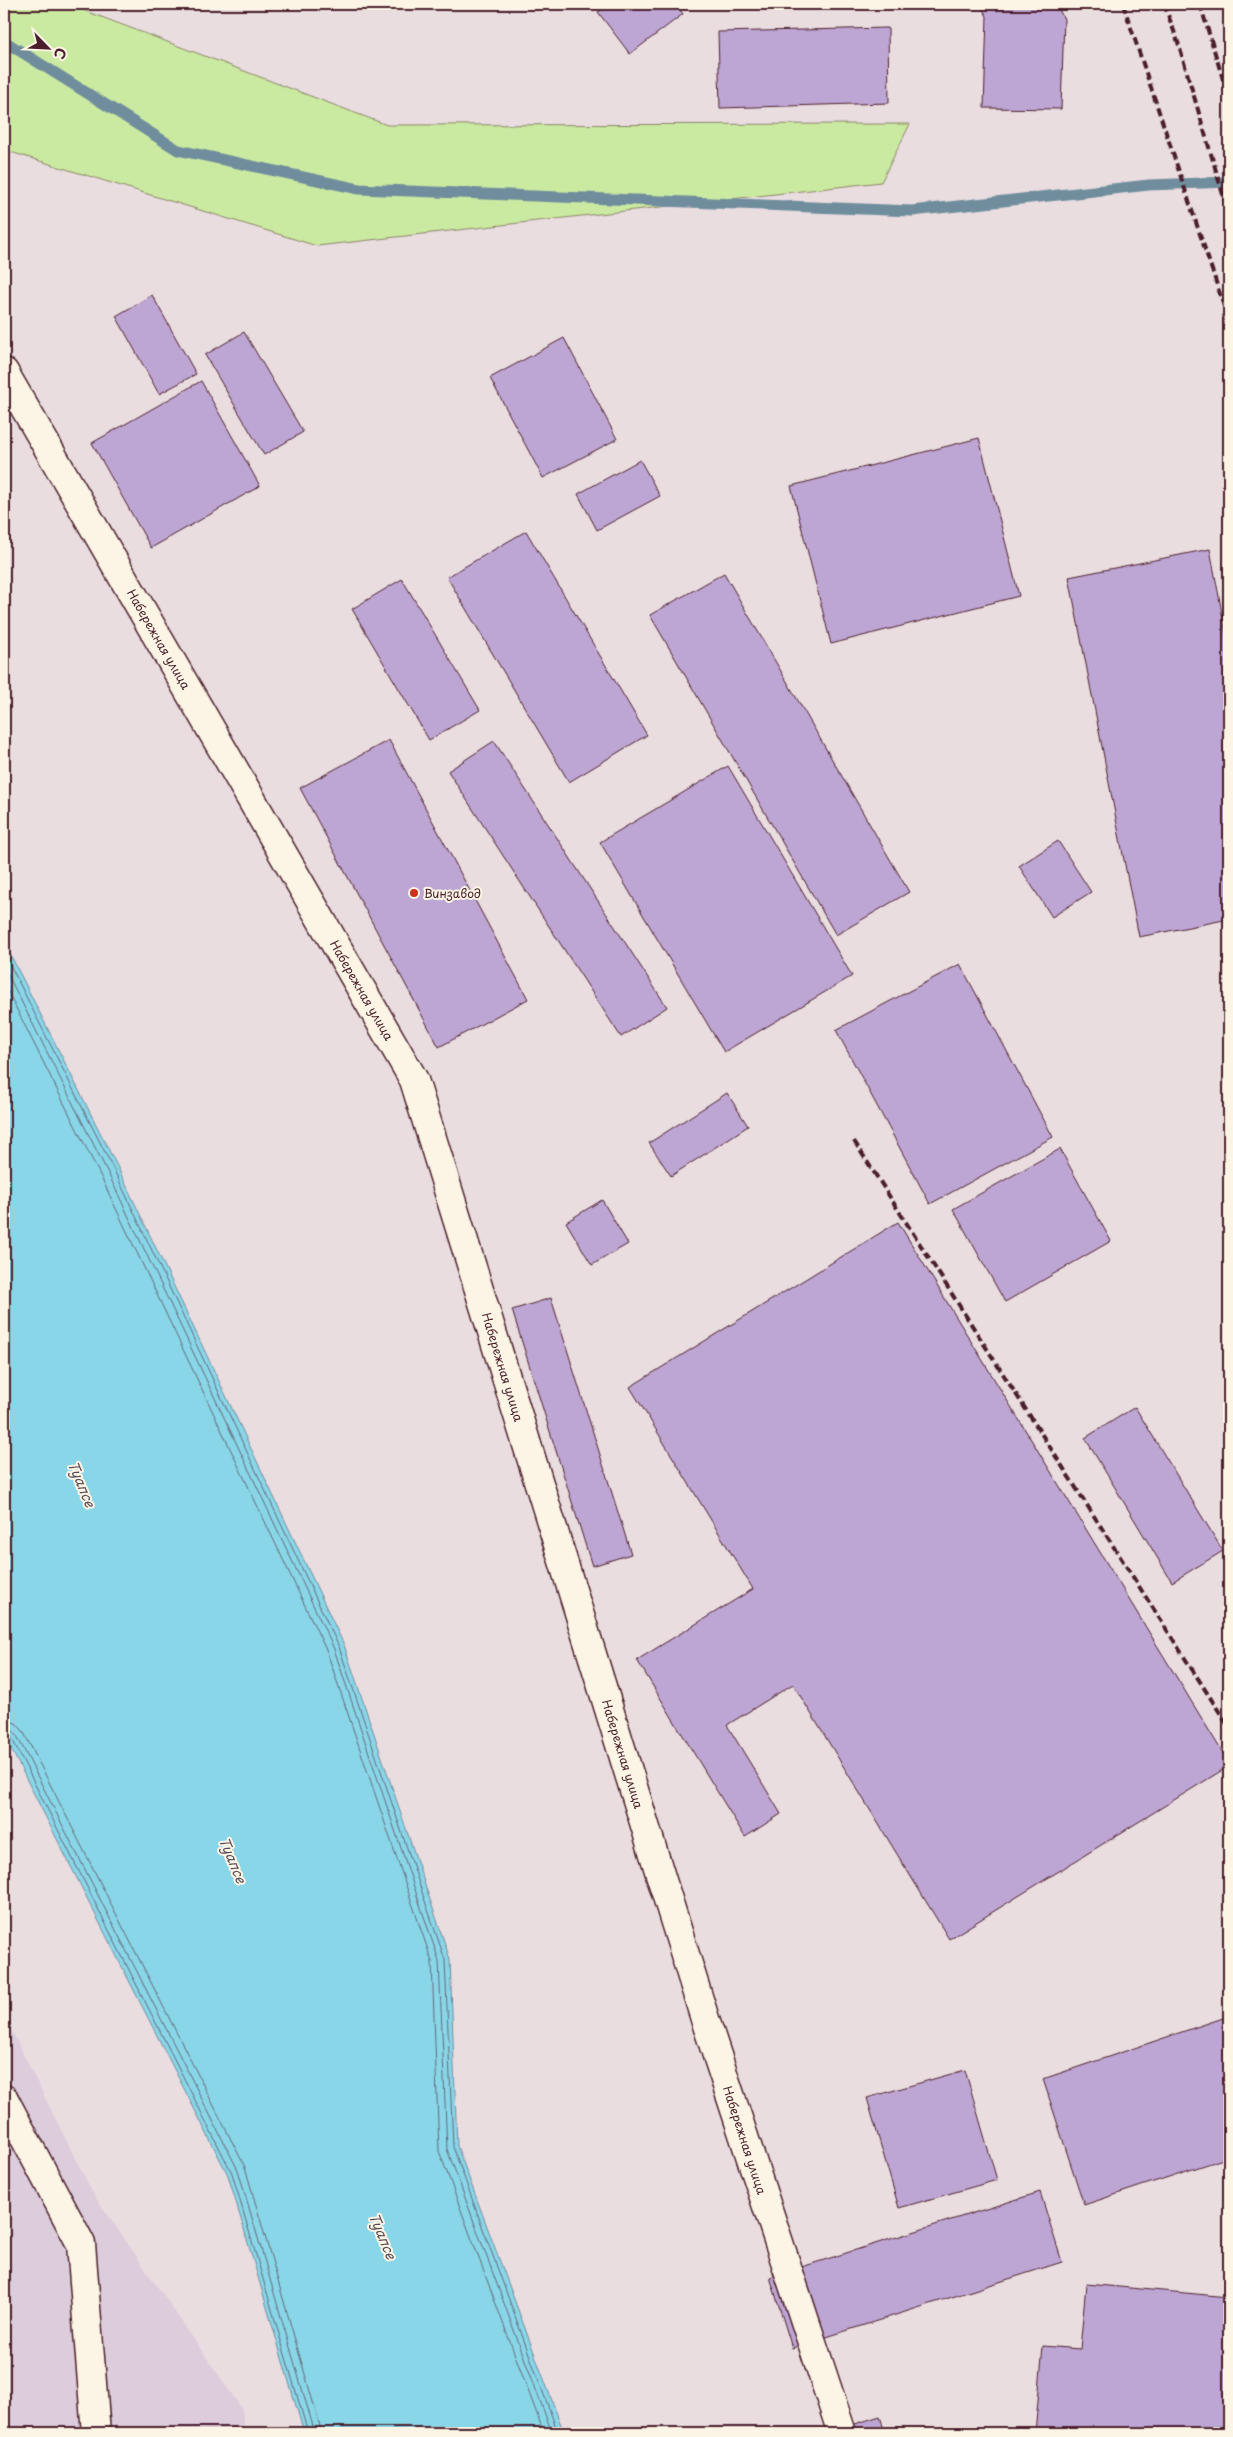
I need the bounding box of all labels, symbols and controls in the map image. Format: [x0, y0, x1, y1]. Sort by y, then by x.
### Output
north arrow [22, 22, 72, 72]
text: С [49, 44, 72, 63]
street label: Набережная улица [123, 586, 195, 693]
place label: Винзавод [424, 884, 481, 902]
marker: Винзавод [408, 887, 420, 899]
street label: Набережная улица [326, 937, 398, 1044]
street label: Набережная улица [478, 1310, 528, 1424]
water label: Туапсе [63, 1458, 101, 1512]
street label: Набережная улица [598, 1697, 648, 1811]
water label: Туапсе [214, 1834, 252, 1888]
street label: Набережная улица [719, 2083, 771, 2197]
water label: Туапсе [364, 2210, 402, 2264]

